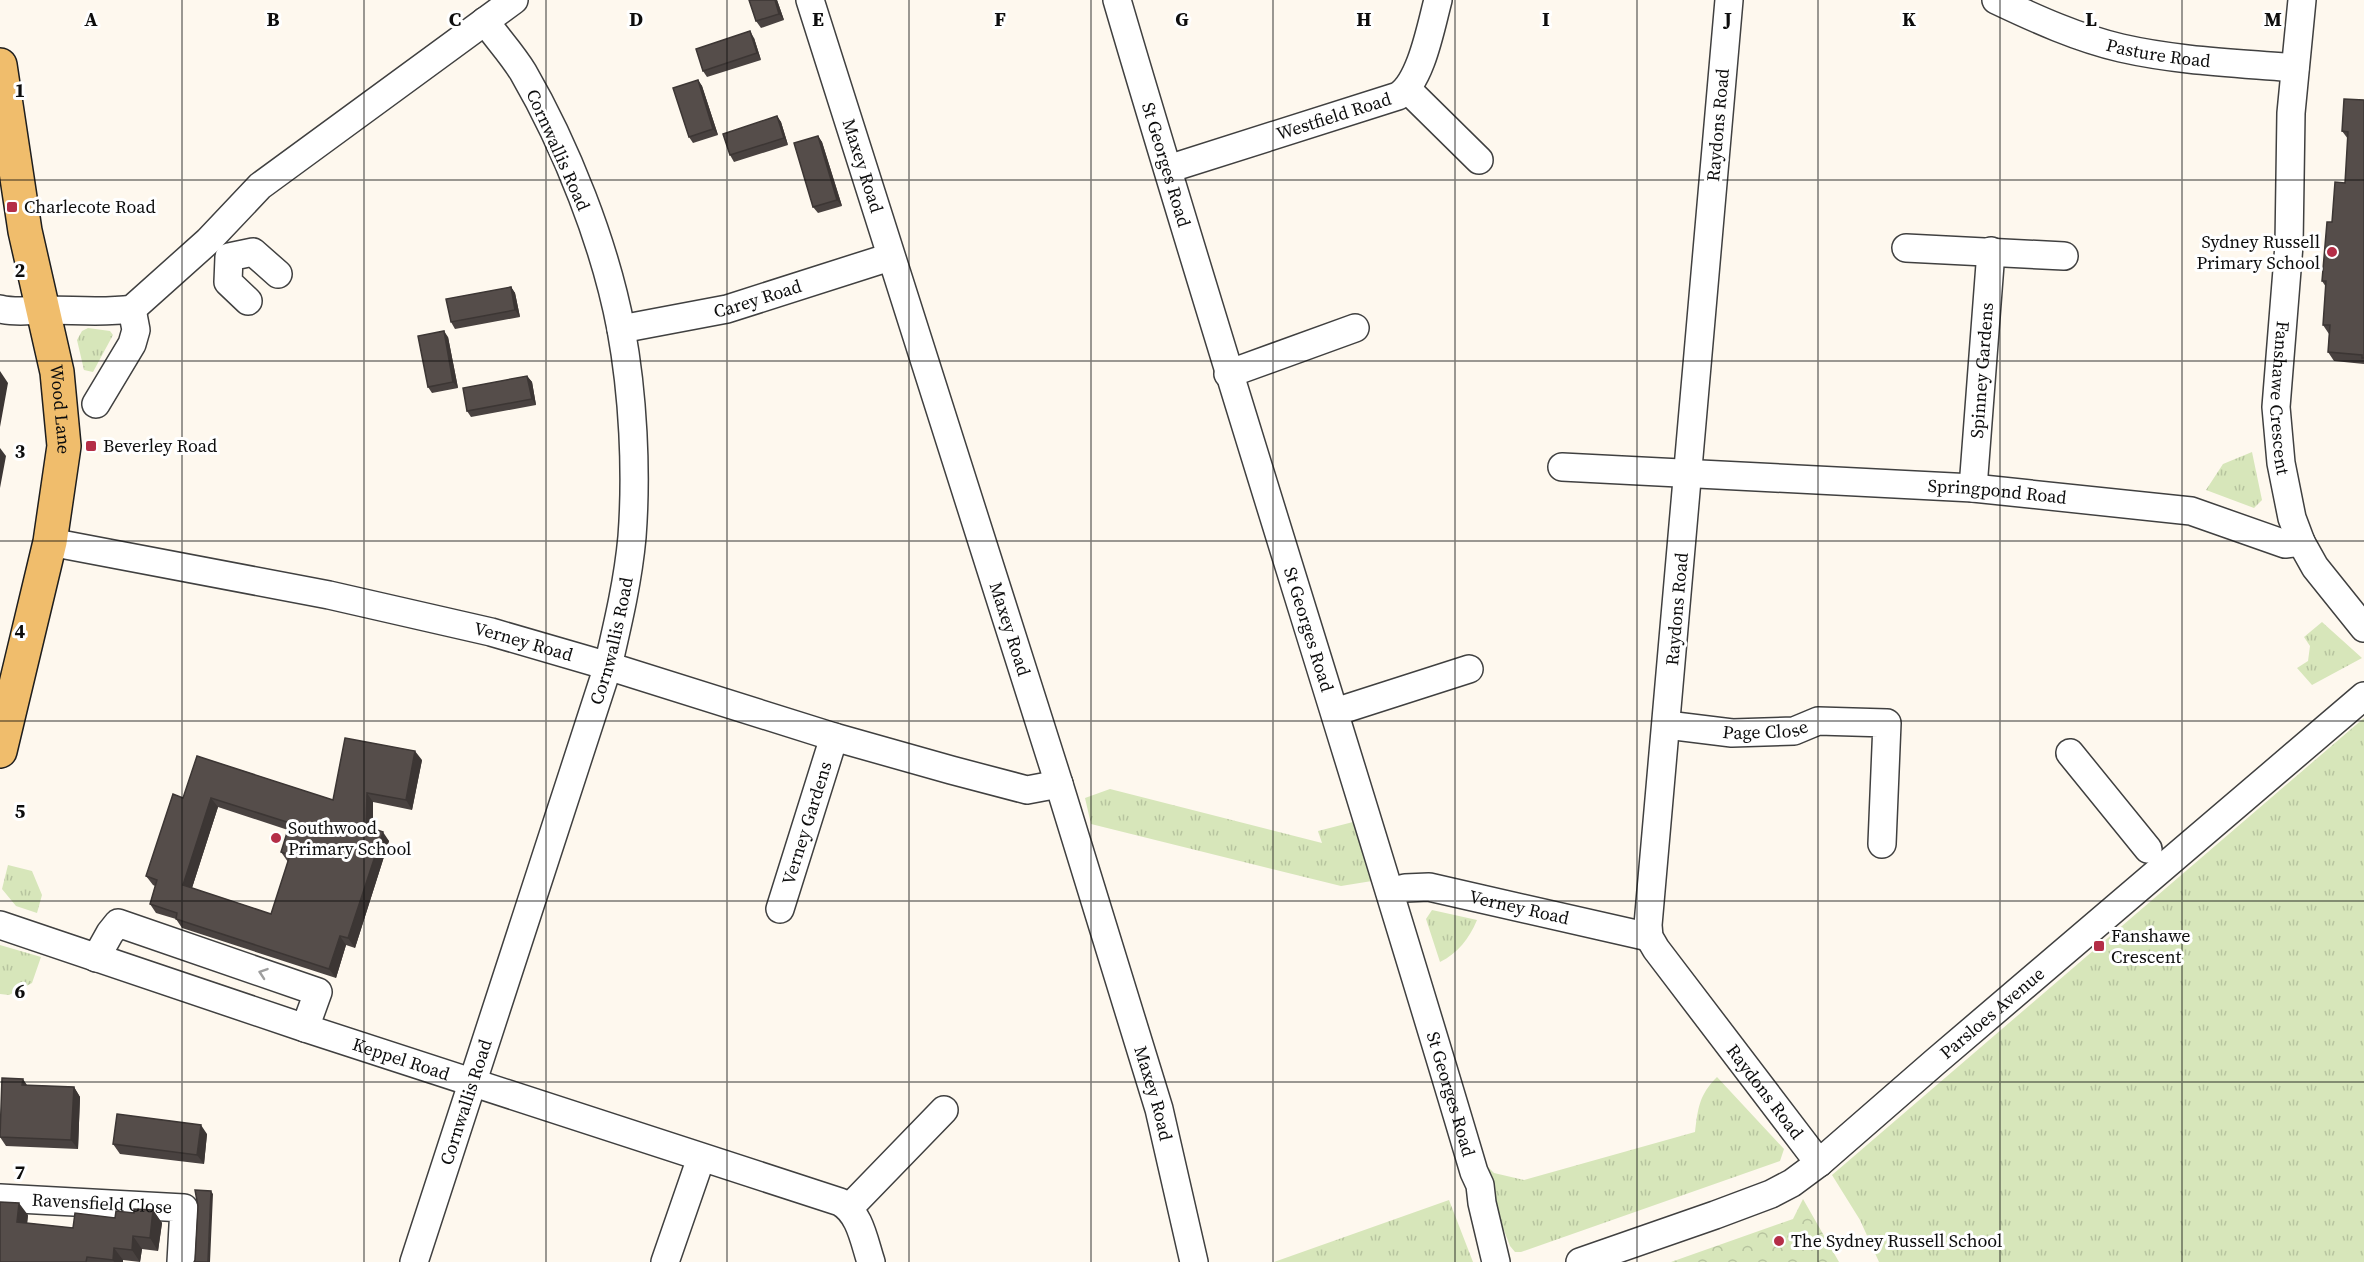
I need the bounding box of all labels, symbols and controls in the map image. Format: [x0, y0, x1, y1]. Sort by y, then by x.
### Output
text: A [84, 5, 98, 33]
text: B [266, 5, 280, 33]
text: C [449, 5, 461, 33]
text: D [629, 5, 643, 33]
text: E [812, 5, 824, 33]
text: F [994, 5, 1006, 33]
text: G [1175, 5, 1189, 33]
text: H [1356, 5, 1372, 33]
text: I [1542, 5, 1550, 33]
text: J [1722, 5, 1732, 33]
text: K [1902, 5, 1916, 33]
text: L [2085, 5, 2097, 33]
text: M [2264, 5, 2282, 33]
street label: Pasture Road [2103, 32, 2212, 73]
street label: Raydons Road [1700, 67, 1735, 183]
text: 1 [15, 76, 25, 104]
street label: Cornwallis Road [520, 85, 596, 215]
street label: Westfield Road [1273, 86, 1394, 146]
street label: St Georges Road [1136, 99, 1197, 230]
street label: Maxey Road [836, 115, 890, 216]
place label: Charlecote Road [24, 194, 156, 219]
marker: Charlecote Road [5, 200, 19, 214]
place label: Sydney Russell Primary School [2197, 229, 2320, 275]
marker: Sydney Russell Primary School [2325, 245, 2339, 259]
text: 2 [15, 256, 26, 284]
street label: Carey Road [711, 273, 805, 323]
street label: Spinney Gardens [1964, 301, 1999, 439]
street label: Fanshawe Crescent [2264, 320, 2296, 477]
street label: Wood Lane [44, 363, 77, 456]
place label: Beverley Road [103, 433, 217, 458]
text: 3 [15, 437, 26, 465]
marker: Beverley Road [84, 439, 98, 453]
street label: Springpond Road [1927, 473, 2068, 510]
street label: Raydons Road [1659, 551, 1694, 667]
street label: St Georges Road [1278, 564, 1340, 695]
street label: Cornwallis Road [583, 575, 639, 708]
street label: Maxey Road [984, 579, 1037, 679]
street label: Verney Road [472, 616, 576, 667]
text: 4 [15, 617, 26, 645]
street label: Page Close [1721, 713, 1812, 745]
street label: Verney Gardens [775, 758, 838, 888]
text: 5 [15, 797, 26, 825]
place label: Southwood Primary School [288, 815, 411, 861]
marker: Southwood Primary School [269, 831, 283, 845]
street label: Verney Road [1467, 884, 1572, 930]
place label: Fanshawe Crescent [2111, 923, 2191, 969]
marker: Fanshawe Crescent [2092, 939, 2106, 953]
street label: Parsloes Avenue [1934, 961, 2050, 1065]
one-way arrow [258, 967, 269, 980]
text: 6 [15, 977, 26, 1005]
street label: St Georges Road [1421, 1029, 1482, 1159]
street label: Keppel Road [349, 1031, 453, 1086]
street label: Cornwallis Road [433, 1036, 498, 1168]
street label: Raydons Road [1721, 1039, 1809, 1144]
street label: Maxey Road [1128, 1043, 1179, 1143]
text: 7 [15, 1158, 26, 1186]
street label: Ravensfield Close [31, 1187, 173, 1219]
place label: The Sydney Russell School [1791, 1228, 2002, 1253]
marker: The Sydney Russell School [1772, 1234, 1786, 1248]

